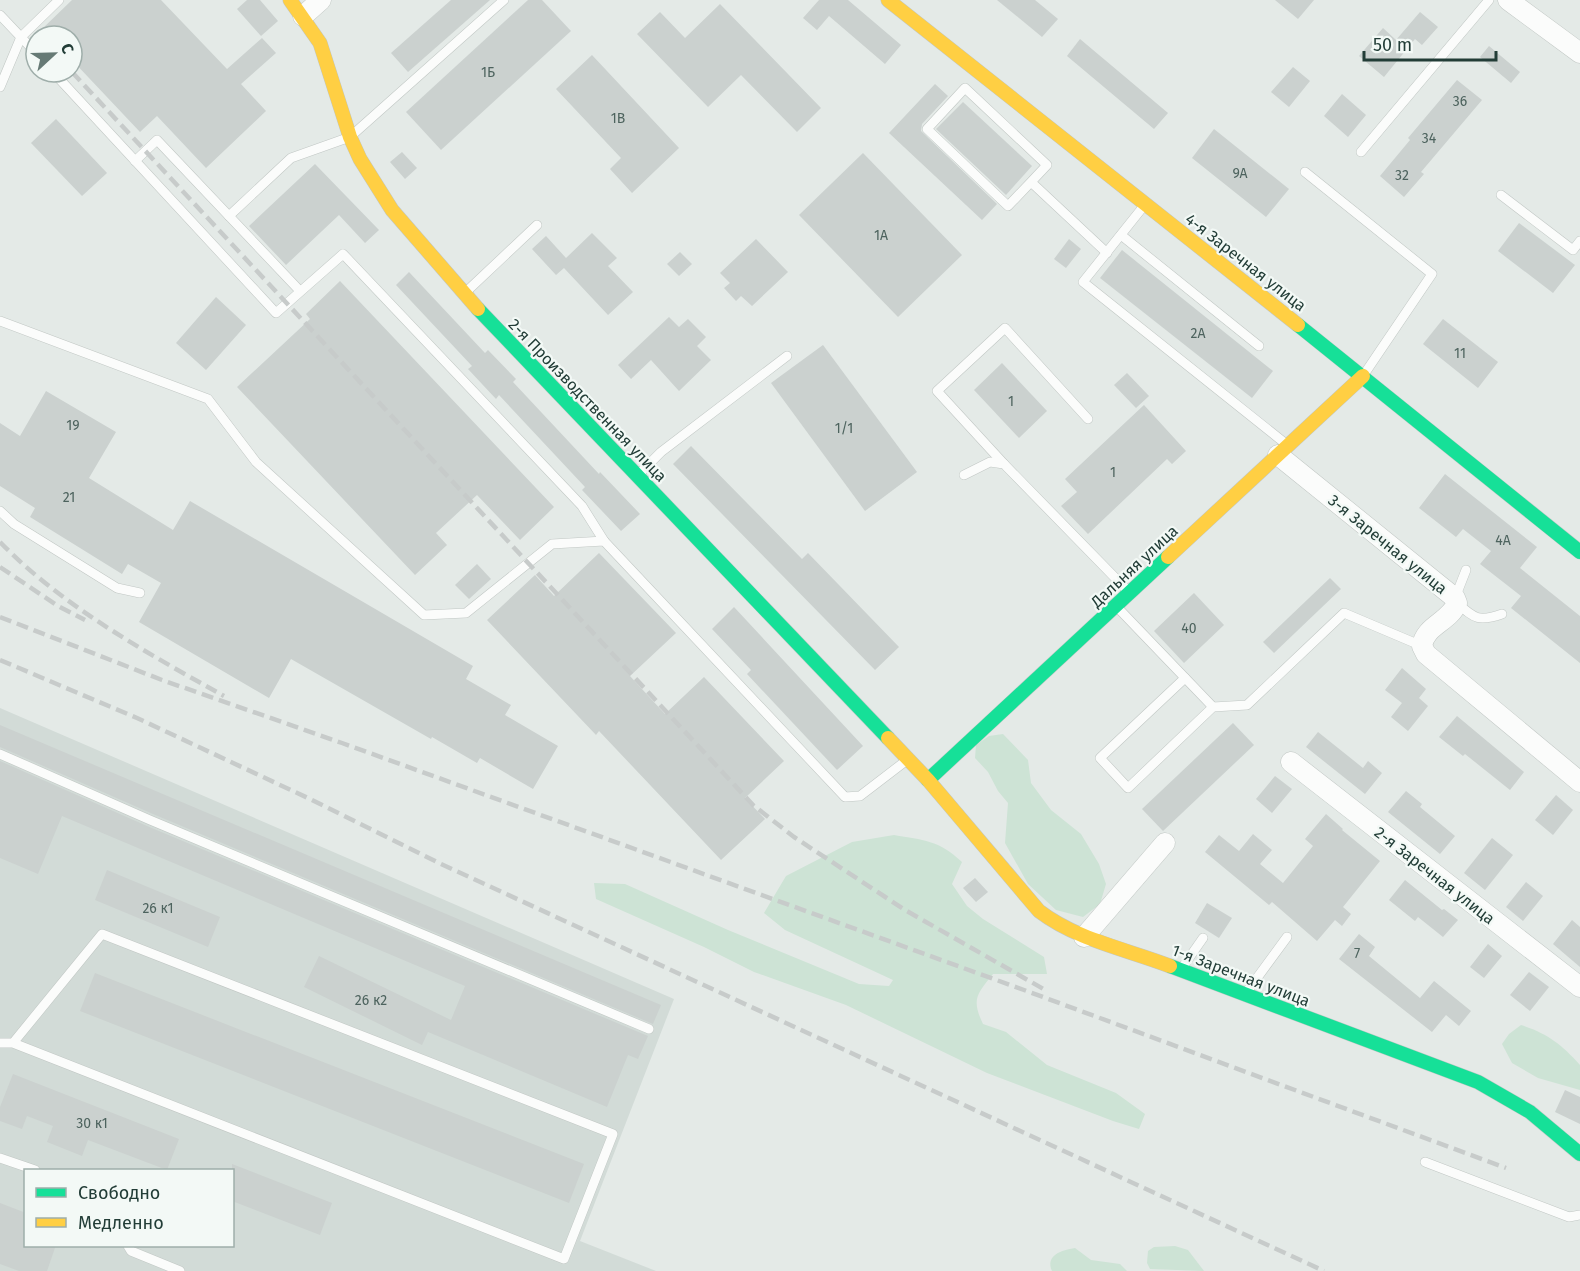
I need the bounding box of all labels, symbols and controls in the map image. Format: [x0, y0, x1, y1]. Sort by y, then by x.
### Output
north arrow [24, 24, 84, 84]
scale bar [1364, 24, 1496, 62]
text: 50 m [1373, 34, 1412, 56]
text: С [57, 41, 78, 57]
house number: 1Б [481, 64, 495, 81]
house number: 36 [1453, 93, 1467, 110]
house number: 1В [611, 110, 625, 127]
house number: 34 [1422, 130, 1437, 147]
house number: 9А [1232, 165, 1248, 182]
house number: 32 [1395, 167, 1409, 184]
street label: 4-я Заречная улица [1182, 209, 1310, 315]
house number: 1А [874, 227, 888, 244]
street label: 2-я Производственная улица [505, 315, 671, 486]
house number: 2А [1191, 325, 1205, 342]
house number: 11 [1454, 345, 1466, 362]
house number: 1 [1008, 393, 1014, 410]
house number: 19 [66, 417, 80, 434]
house number: 1/1 [835, 420, 853, 437]
house number: 1 [1110, 464, 1116, 481]
house number: 21 [63, 489, 75, 506]
street label: 3-я Заречная улица [1325, 491, 1451, 598]
street label: Дальняя улица [1086, 521, 1182, 612]
house number: 4А [1495, 532, 1511, 549]
house number: 40 [1181, 620, 1197, 637]
street label: 2-я Заречная улица [1371, 823, 1499, 928]
house number: 26 к1 [142, 900, 174, 917]
street label: 1-я Заречная улица [1169, 940, 1312, 1011]
house number: 7 [1354, 945, 1360, 962]
house number: 26 к2 [355, 992, 387, 1009]
house number: 30 к1 [76, 1115, 108, 1132]
legend [24, 1169, 234, 1247]
text: Свободно [78, 1182, 160, 1204]
text: Медленно [78, 1212, 164, 1234]

